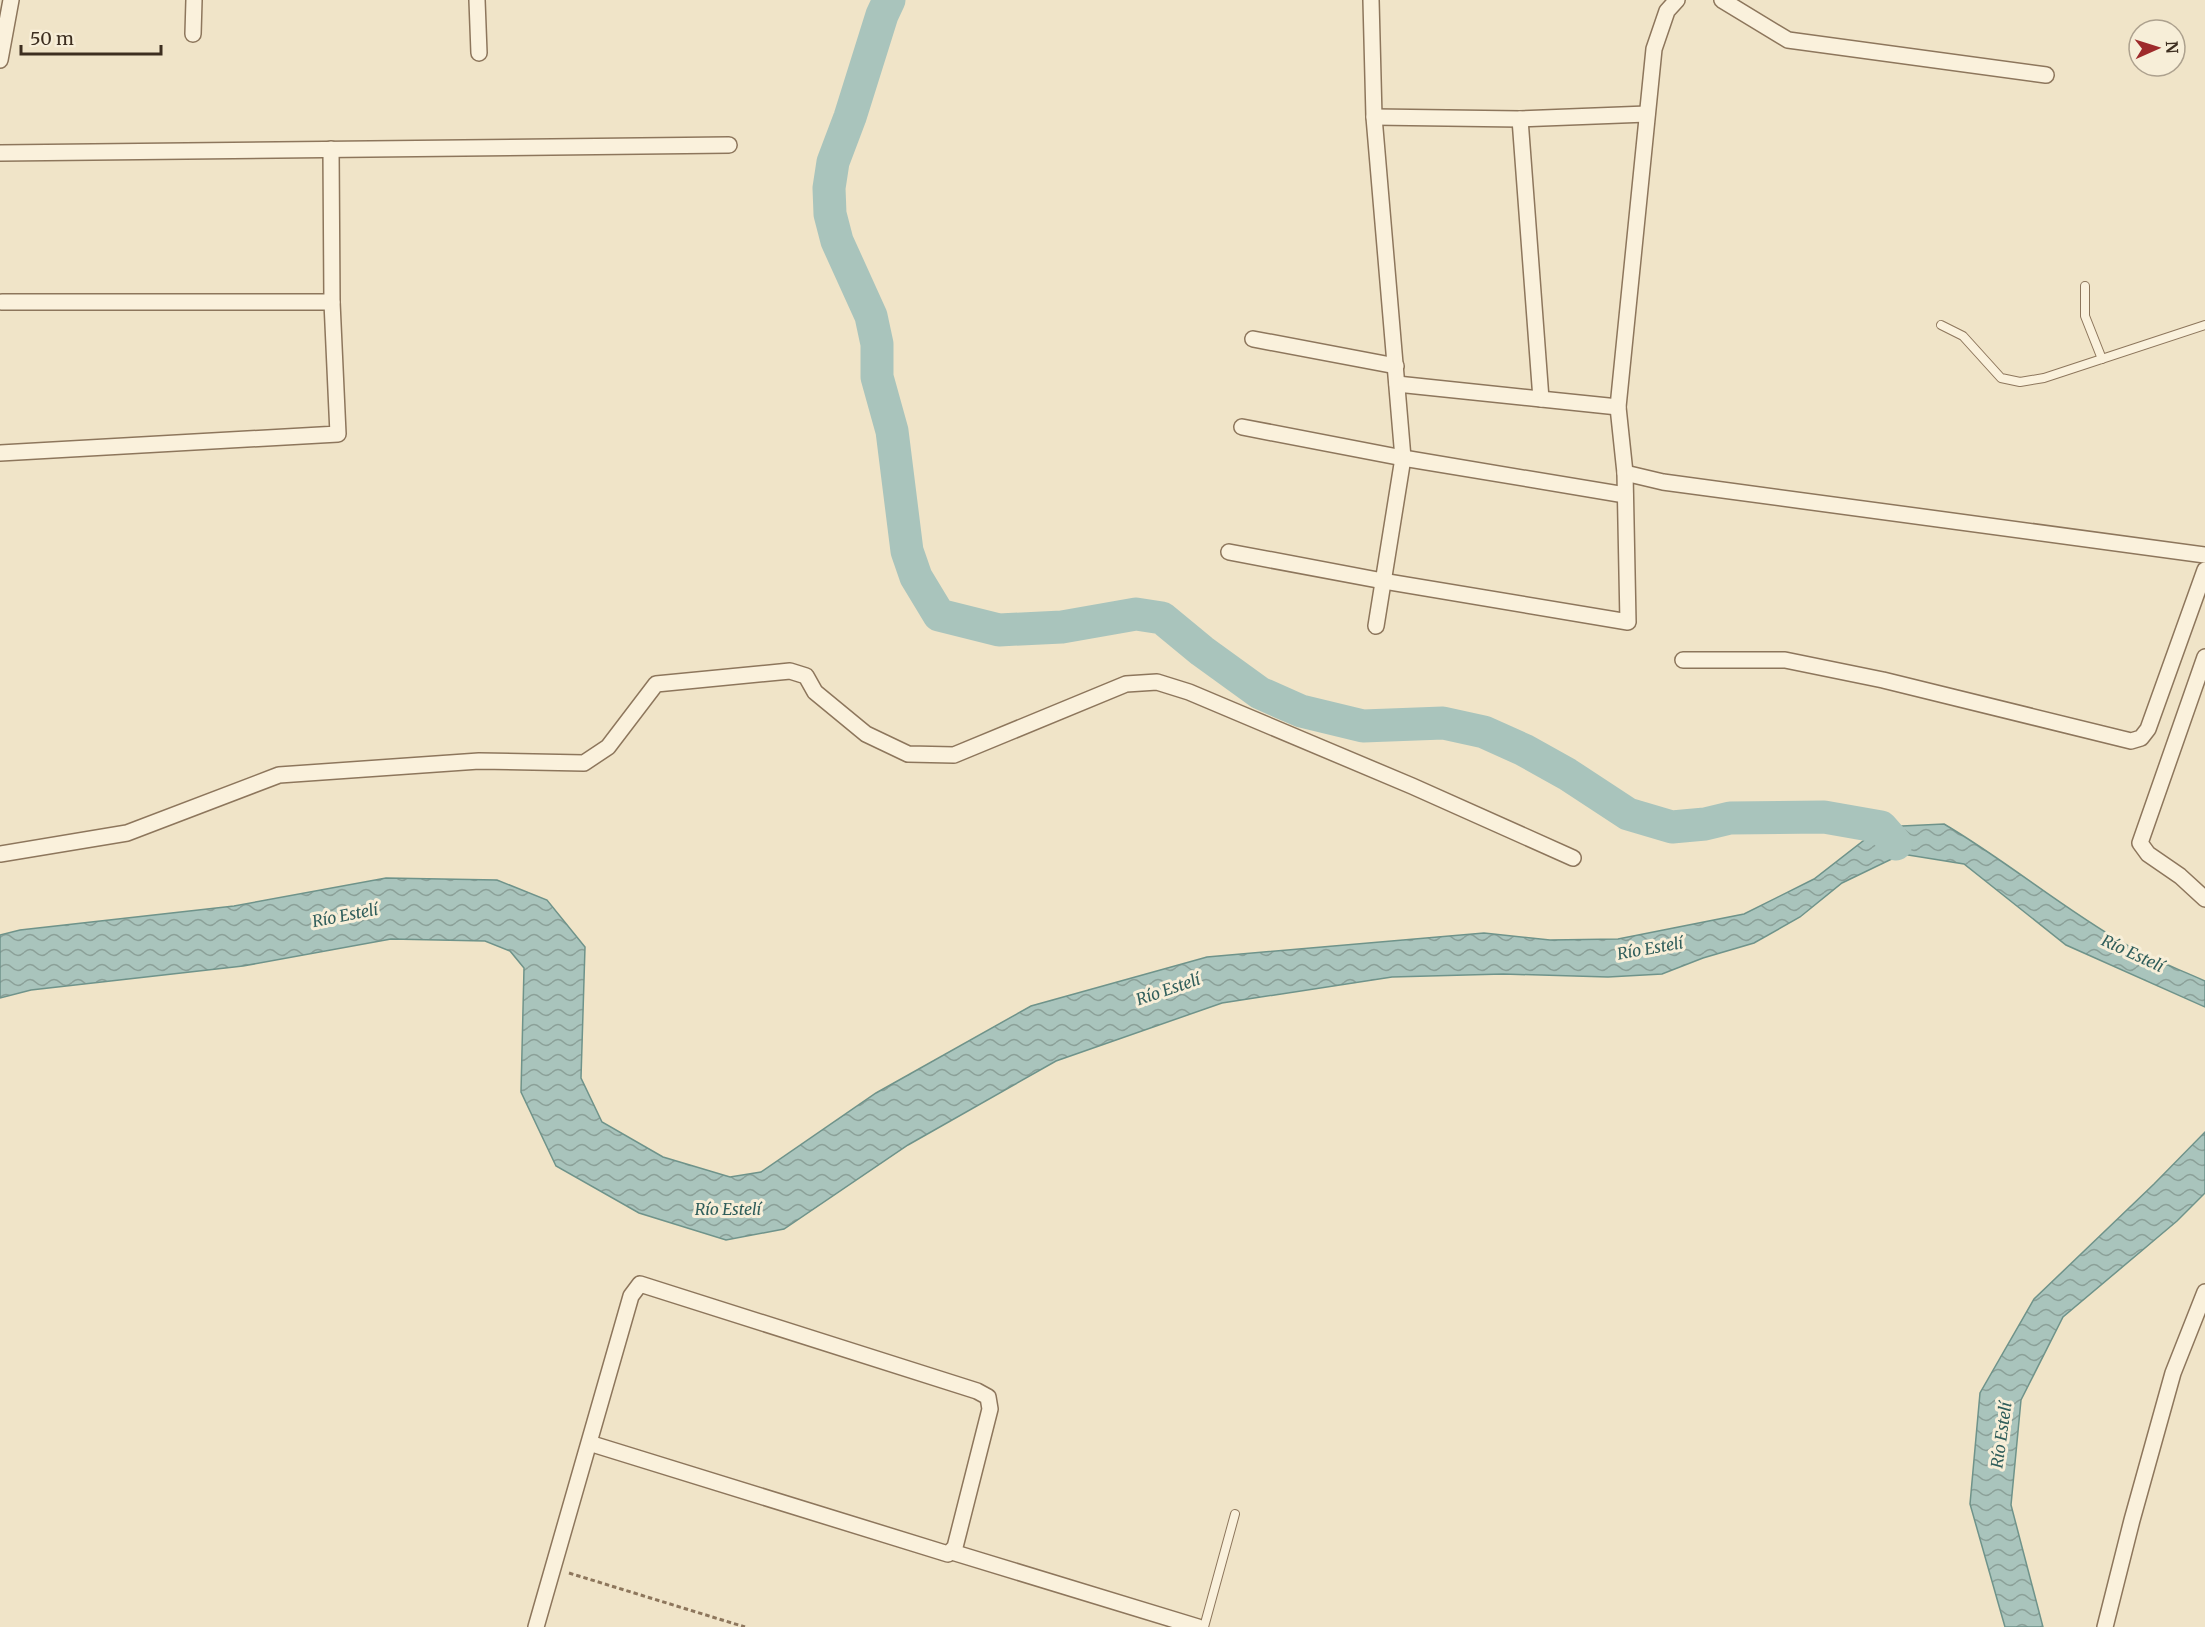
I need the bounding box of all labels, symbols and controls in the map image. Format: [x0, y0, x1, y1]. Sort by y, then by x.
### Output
scale bar [21, 18, 160, 56]
north arrow [2127, 18, 2187, 78]
text: 50 m [30, 27, 74, 50]
text: N [2162, 40, 2182, 54]
water label: Río Estelí [310, 898, 382, 931]
water label: Río Estelí [2099, 930, 2169, 977]
water label: Río Estelí [1616, 932, 1687, 964]
water label: Río Estelí [1133, 968, 1205, 1009]
water label: Río Estelí [695, 1199, 764, 1219]
water label: Río Estelí [1986, 1398, 2016, 1469]

